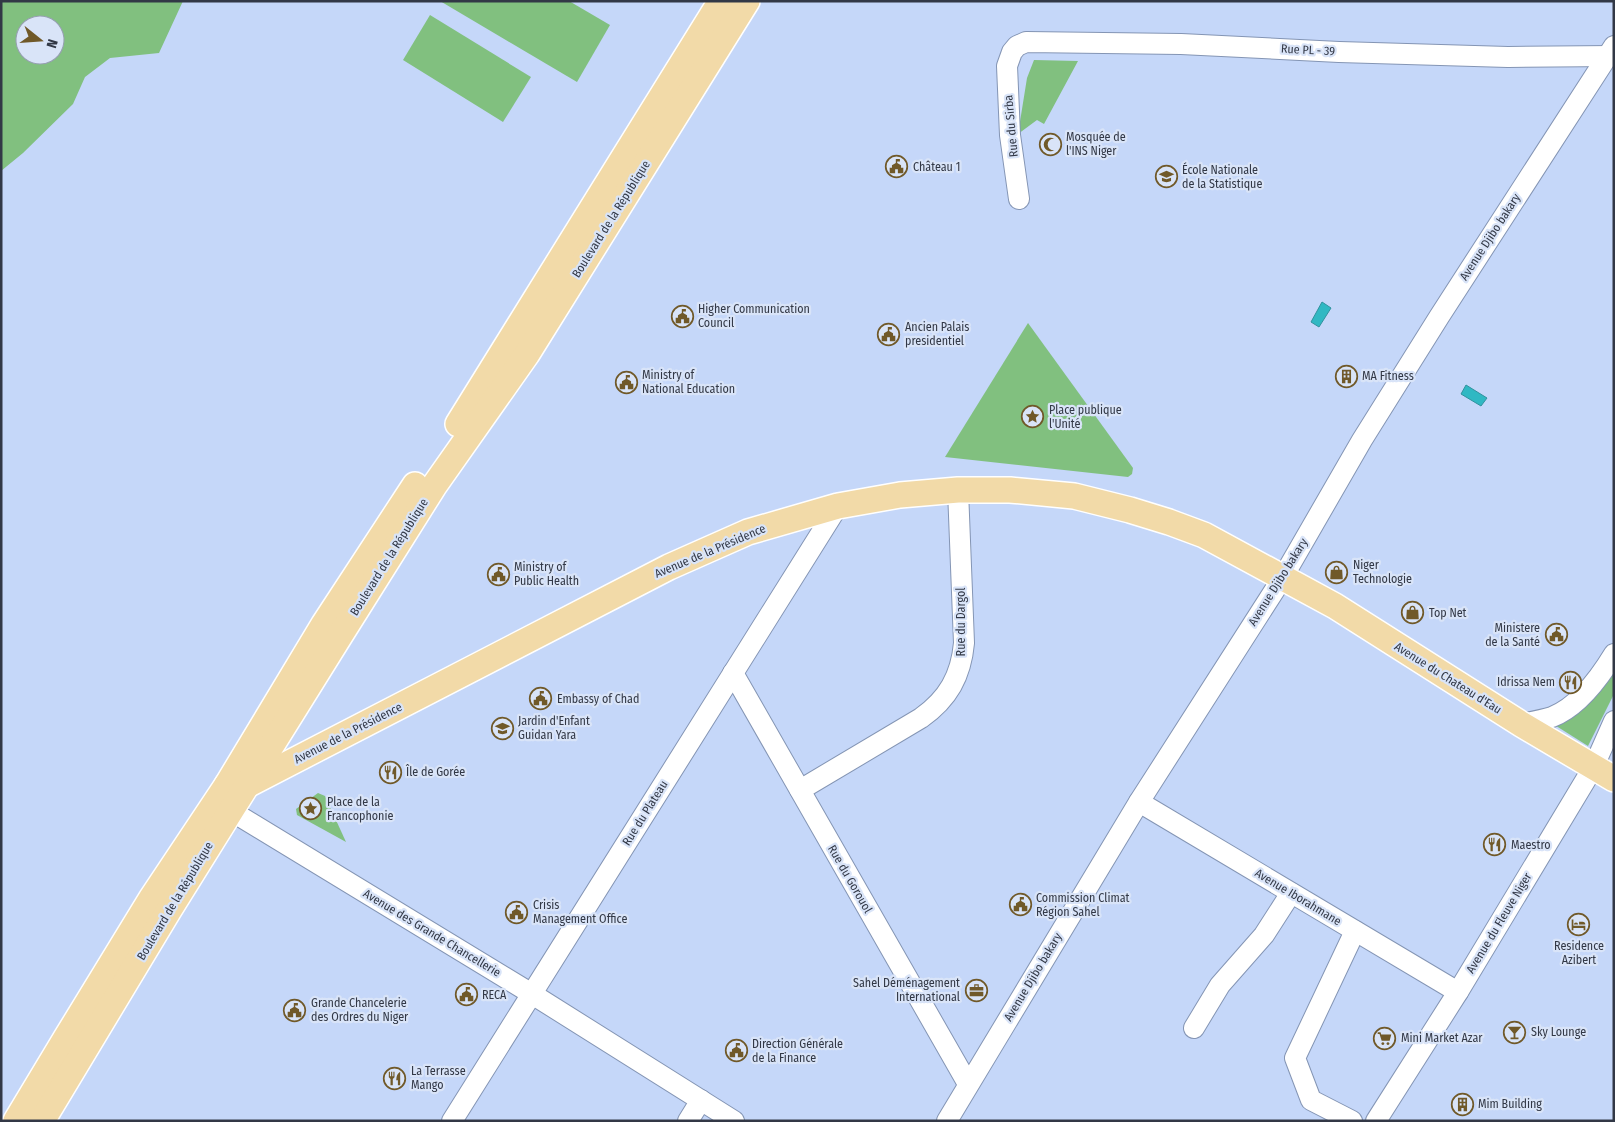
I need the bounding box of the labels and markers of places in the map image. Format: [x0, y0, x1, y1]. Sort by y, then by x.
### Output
place label: Mosquée de l'INS Niger [1066, 130, 1126, 158]
mosque icon: Mosquée de l'INS Niger [1038, 132, 1062, 156]
public building icon: Château 1 [885, 155, 909, 179]
place label: Château 1 [913, 160, 960, 174]
place label: École Nationale de la Statistique [1182, 162, 1262, 191]
school or university icon: École Nationale de la Statistique [1154, 165, 1178, 189]
place label: Higher Communication Council [698, 302, 810, 330]
public building icon: Higher Communication Council [670, 304, 694, 328]
place label: Ancien Palais presidentiel [905, 320, 969, 348]
public building icon: Ancien Palais presidentiel [877, 322, 901, 346]
building icon: MA Fitness [1334, 364, 1358, 388]
place label: Ministry of National Education [642, 368, 735, 396]
place label: MA Fitness [1362, 369, 1414, 383]
public building icon: Ministry of National Education [614, 370, 638, 394]
place label: Place publique l'Unité [1049, 403, 1122, 431]
place icon: Place publique l'Unité [1021, 405, 1045, 429]
place label: Niger Technologie [1353, 558, 1412, 586]
place label: Ministry of Public Health [514, 560, 579, 588]
shop icon: Niger Technologie [1325, 560, 1349, 584]
public building icon: Ministry of Public Health [486, 562, 510, 586]
shop icon: Top Net [1401, 601, 1425, 625]
place label: Top Net [1429, 606, 1467, 620]
place label: Ministere de la Santé [1485, 621, 1540, 649]
public building icon: Ministere de la Santé [1544, 623, 1568, 647]
restaurant icon: Idrissa Nem [1559, 670, 1583, 694]
place label: Idrissa Nem [1497, 675, 1555, 689]
public building icon: Embassy of Chad [529, 687, 553, 711]
place label: Embassy of Chad [557, 692, 639, 706]
place label: Jardin d'Enfant Guidan Yara [518, 714, 590, 742]
school or university icon: Jardin d'Enfant Guidan Yara [490, 716, 514, 740]
restaurant icon: Île de Gorée [378, 760, 402, 784]
place label: Île de Gorée [405, 764, 465, 779]
place label: Place de la Francophonie [327, 795, 393, 823]
place icon: Place de la Francophonie [299, 797, 323, 821]
restaurant icon: Maestro [1483, 833, 1507, 857]
place label: Maestro [1511, 838, 1551, 852]
place label: Commission Climat Région Sahel [1036, 891, 1130, 919]
public building icon: Commission Climat Région Sahel [1008, 893, 1032, 917]
place label: Crisis Management Office [533, 898, 627, 926]
public building icon: Crisis Management Office [505, 900, 529, 924]
hotel icon: Residence Azibert [1567, 913, 1591, 937]
place label: Residence Azibert [1554, 939, 1604, 967]
place label: Sahel Déménagement International [853, 976, 960, 1004]
office icon: Sahel Déménagement International [964, 978, 988, 1002]
public building icon: RECA [454, 983, 478, 1007]
place label: RECA [482, 988, 507, 1002]
place label: Grande Chancelerie des Ordres du Niger [311, 996, 409, 1024]
public building icon: Grande Chancelerie des Ordres du Niger [283, 998, 307, 1022]
bar icon: Sky Lounge [1503, 1020, 1527, 1044]
place label: Sky Lounge [1531, 1025, 1586, 1039]
supermarket icon: Mini Market Azar [1373, 1026, 1397, 1050]
place label: Mini Market Azar [1401, 1031, 1483, 1045]
place label: Direction Générale de la Finance [752, 1037, 843, 1065]
public building icon: Direction Générale de la Finance [724, 1039, 748, 1063]
place label: La Terrasse Mango [411, 1064, 466, 1092]
restaurant icon: La Terrasse Mango [383, 1066, 407, 1090]
building icon: Mim Building [1450, 1092, 1474, 1116]
place label: Mim Building [1478, 1097, 1542, 1111]

